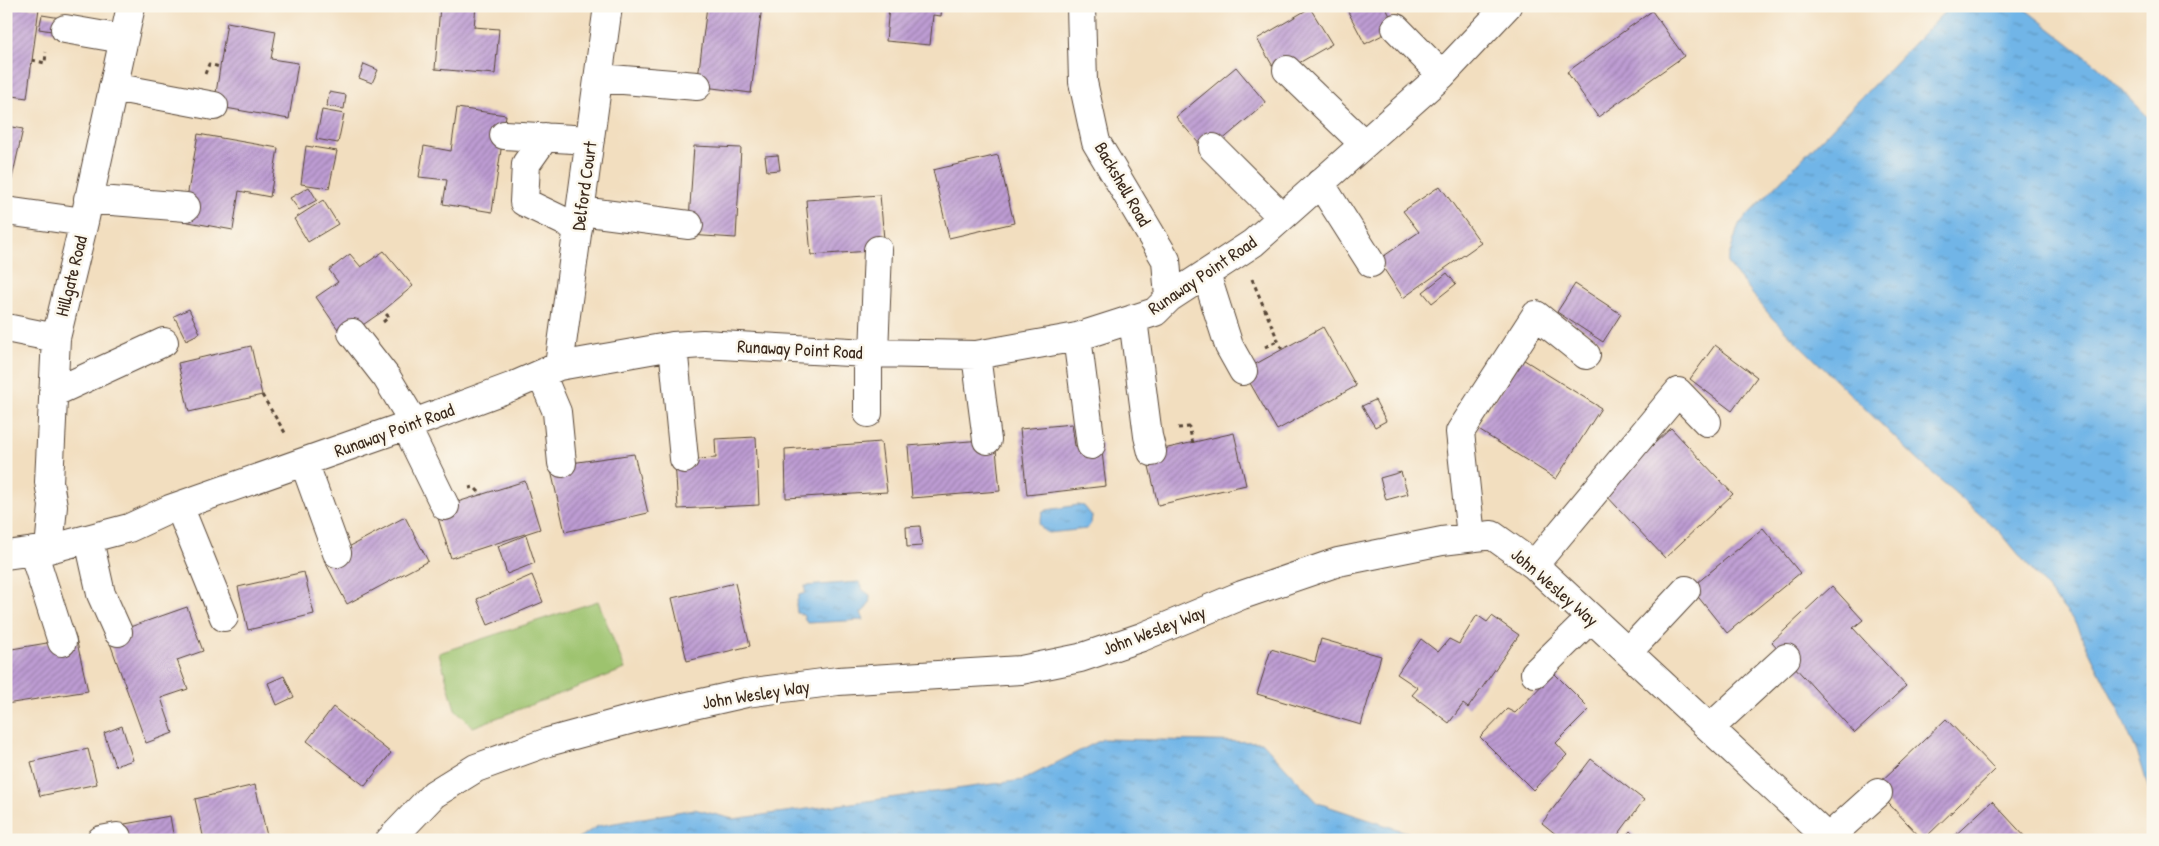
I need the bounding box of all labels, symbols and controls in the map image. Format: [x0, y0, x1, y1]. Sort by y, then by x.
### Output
street label: Backshell Road [1089, 137, 1157, 231]
street label: Delford Court [565, 139, 603, 232]
street label: Runaway Point Road [1143, 230, 1261, 320]
street label: Hillgate Road [49, 233, 93, 319]
street label: Runaway Point Road [737, 333, 863, 365]
street label: Runaway Point Road [331, 397, 457, 463]
street label: John Wesley Way [1506, 542, 1604, 632]
street label: John Wesley Way [1099, 599, 1209, 661]
street label: John Wesley Way [701, 673, 812, 715]

